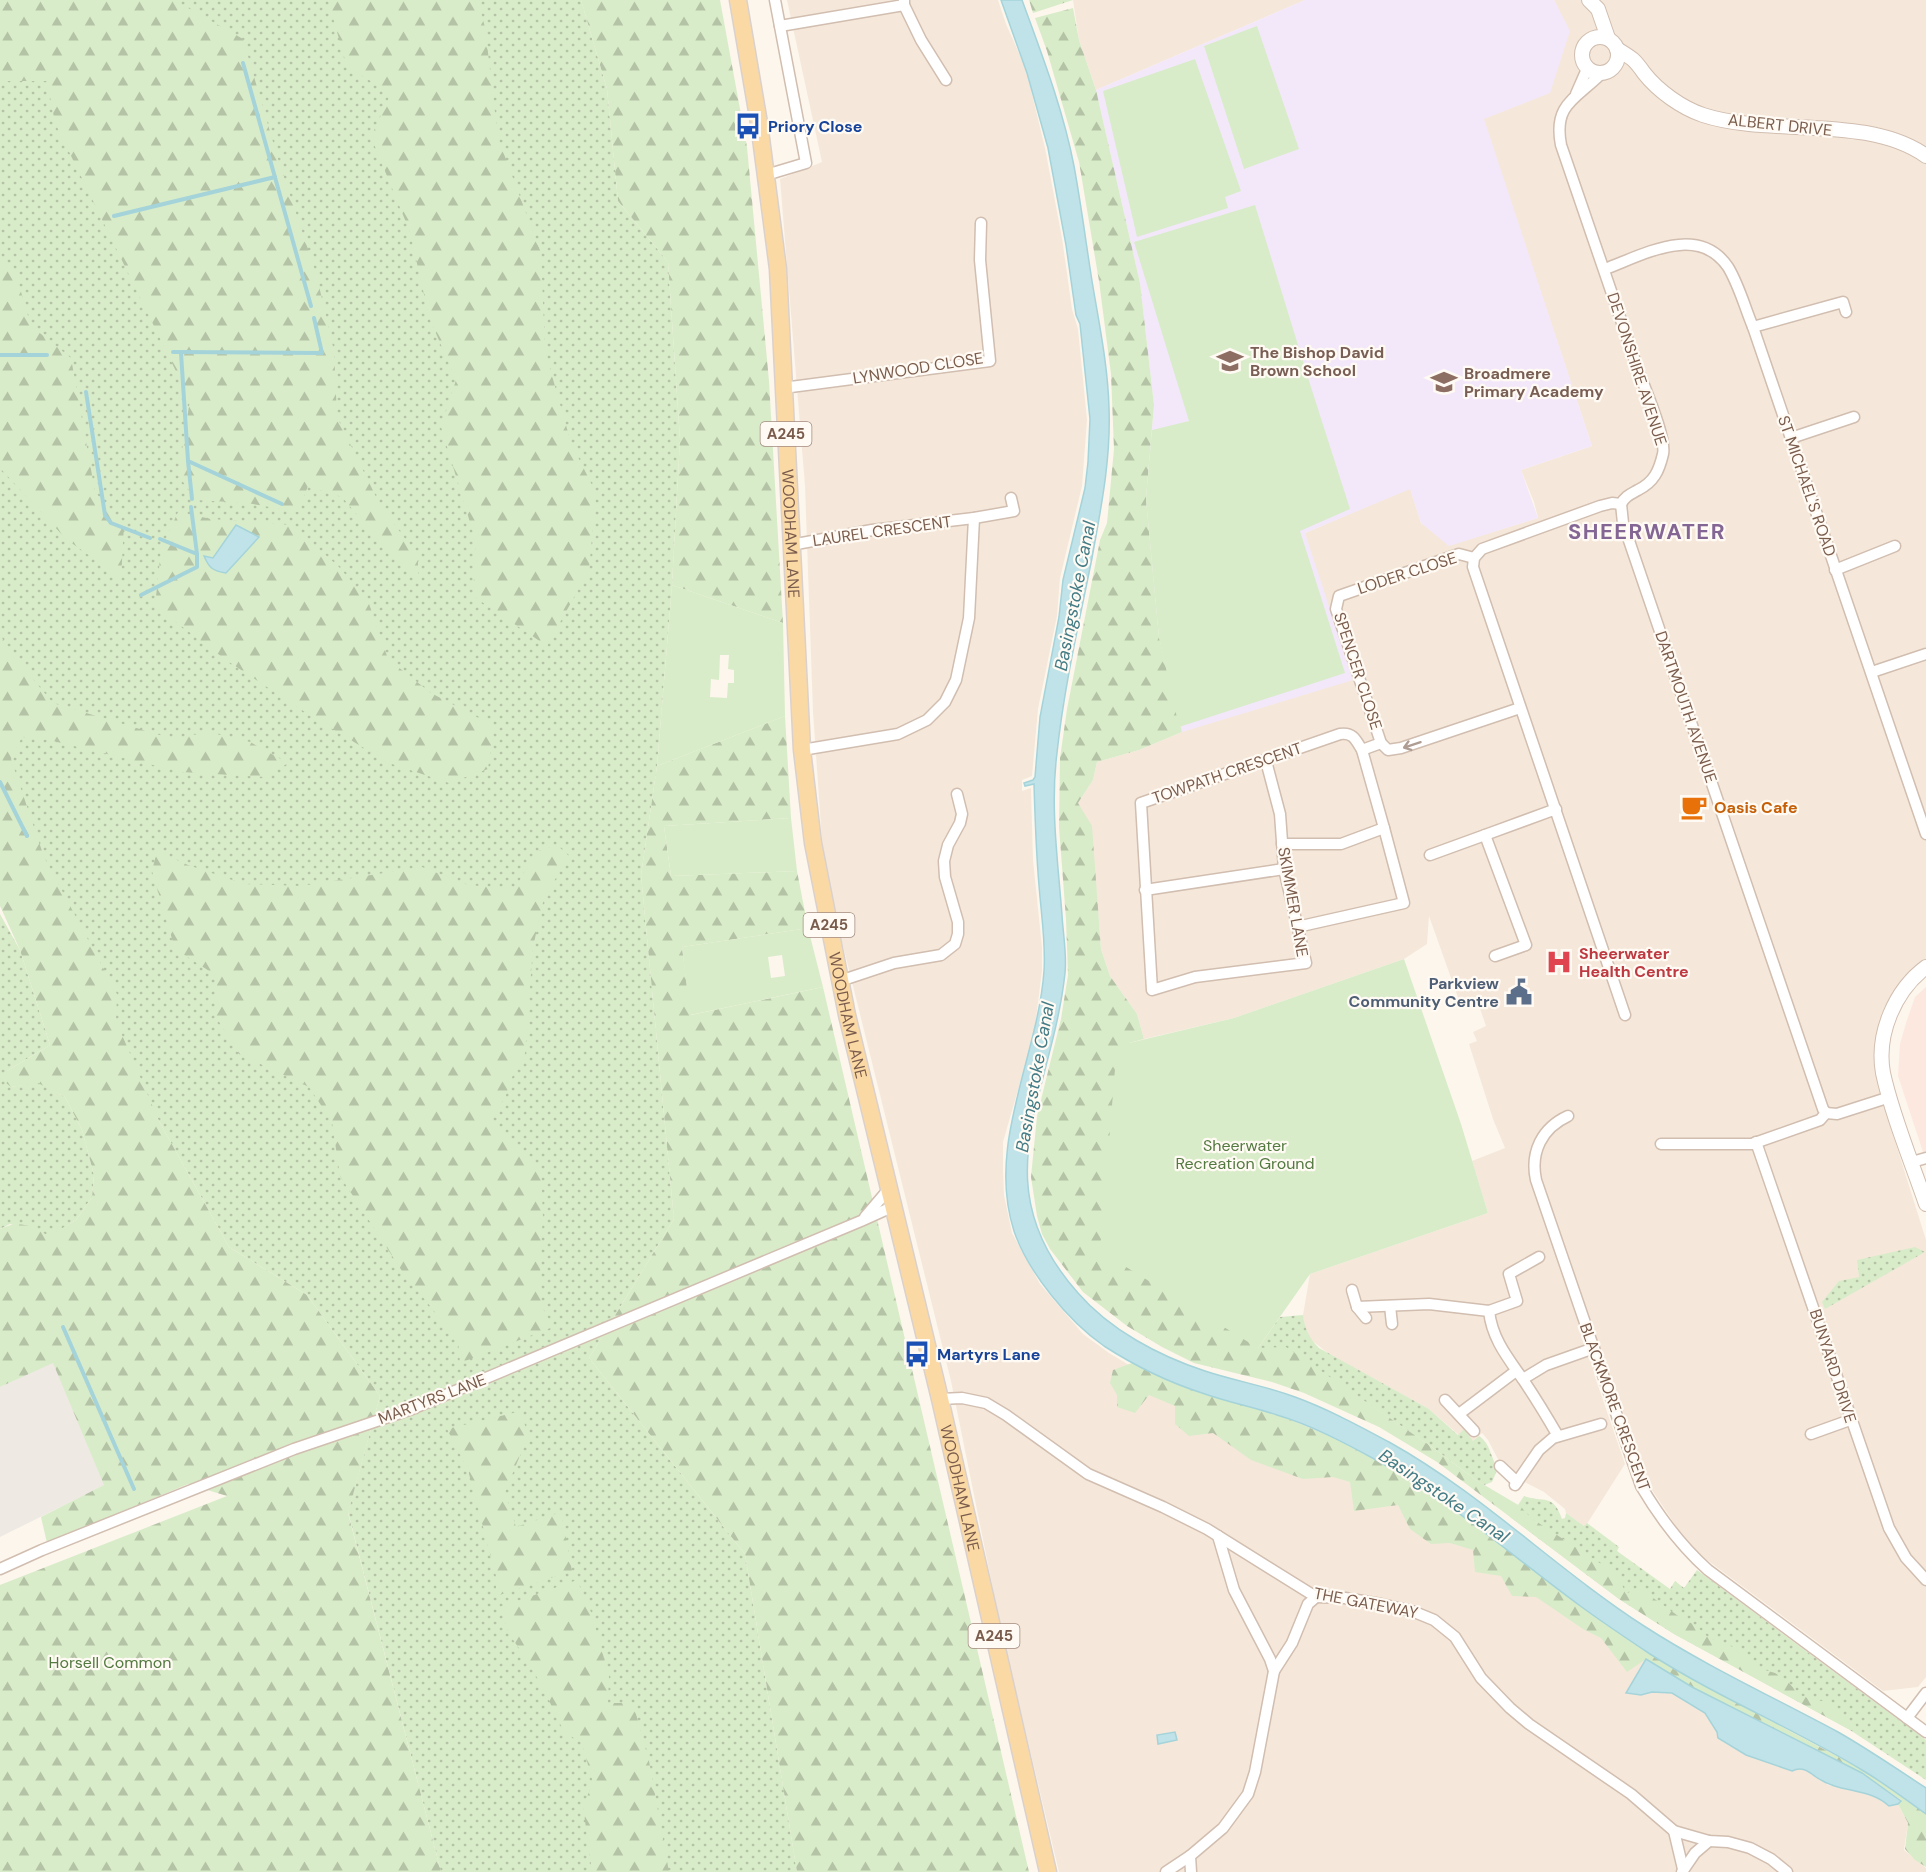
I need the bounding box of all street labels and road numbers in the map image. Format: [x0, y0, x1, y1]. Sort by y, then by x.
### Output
street label: ALBERT DRIVE [1727, 109, 1833, 141]
street label: DEVONSHIRE AVENUE [1602, 290, 1672, 448]
street label: LYNWOOD CLOSE [851, 347, 985, 389]
street label: ST MICHAEL'S ROAD [1773, 413, 1841, 559]
road number: A245 [760, 422, 812, 446]
street label: WOODHAM LANE [777, 469, 805, 599]
street label: LAUREL CRESCENT [811, 511, 953, 551]
street label: LODER CLOSE [1355, 547, 1459, 599]
street label: SPENCER CLOSE [1329, 610, 1387, 732]
street label: DARTMOUTH AVENUE [1650, 628, 1722, 786]
street label: TOWPATH CRESCENT [1149, 737, 1305, 808]
street label: SKIMMER LANE [1273, 845, 1313, 959]
road number: A245 [804, 913, 854, 937]
street label: WOODHAM LANE [824, 950, 873, 1081]
street label: BUNYARD DRIVE [1805, 1306, 1861, 1426]
street label: BLACKMORE CRESCENT [1575, 1320, 1655, 1494]
street label: MARTYRS LANE [375, 1369, 489, 1429]
street label: WOODHAM LANE [936, 1423, 985, 1553]
street label: THE GATEWAY [1312, 1583, 1420, 1623]
road number: A245 [968, 1624, 1020, 1648]

